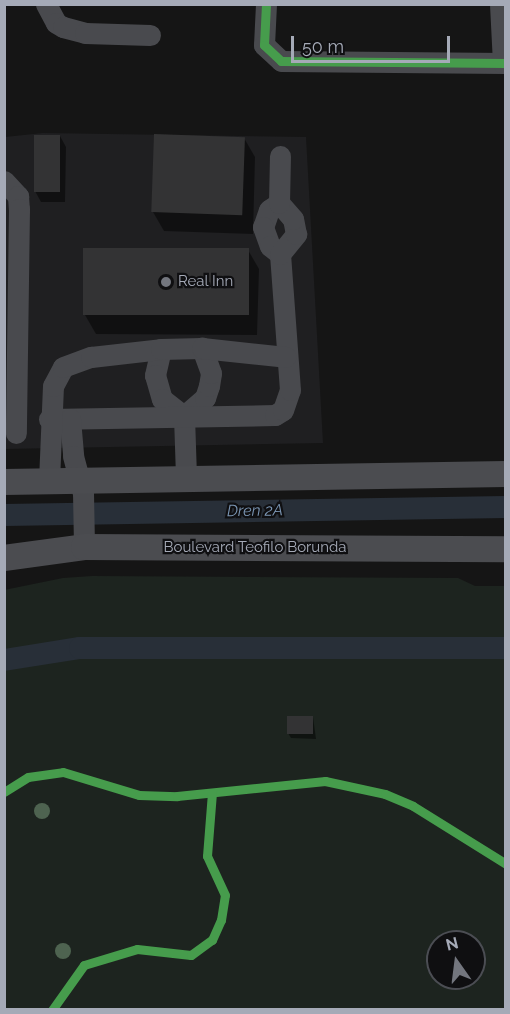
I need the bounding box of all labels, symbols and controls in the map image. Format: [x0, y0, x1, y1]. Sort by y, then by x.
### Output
scale bar [294, 24, 453, 62]
text: 50 m [302, 36, 344, 57]
place label: Real Inn [178, 273, 234, 291]
marker: Real Inn [159, 275, 173, 289]
water label: Dren 2A [227, 501, 283, 521]
street label: Boulevard Teofilo Borunda [163, 539, 347, 557]
north arrow [426, 930, 486, 990]
text: N [444, 933, 460, 955]

